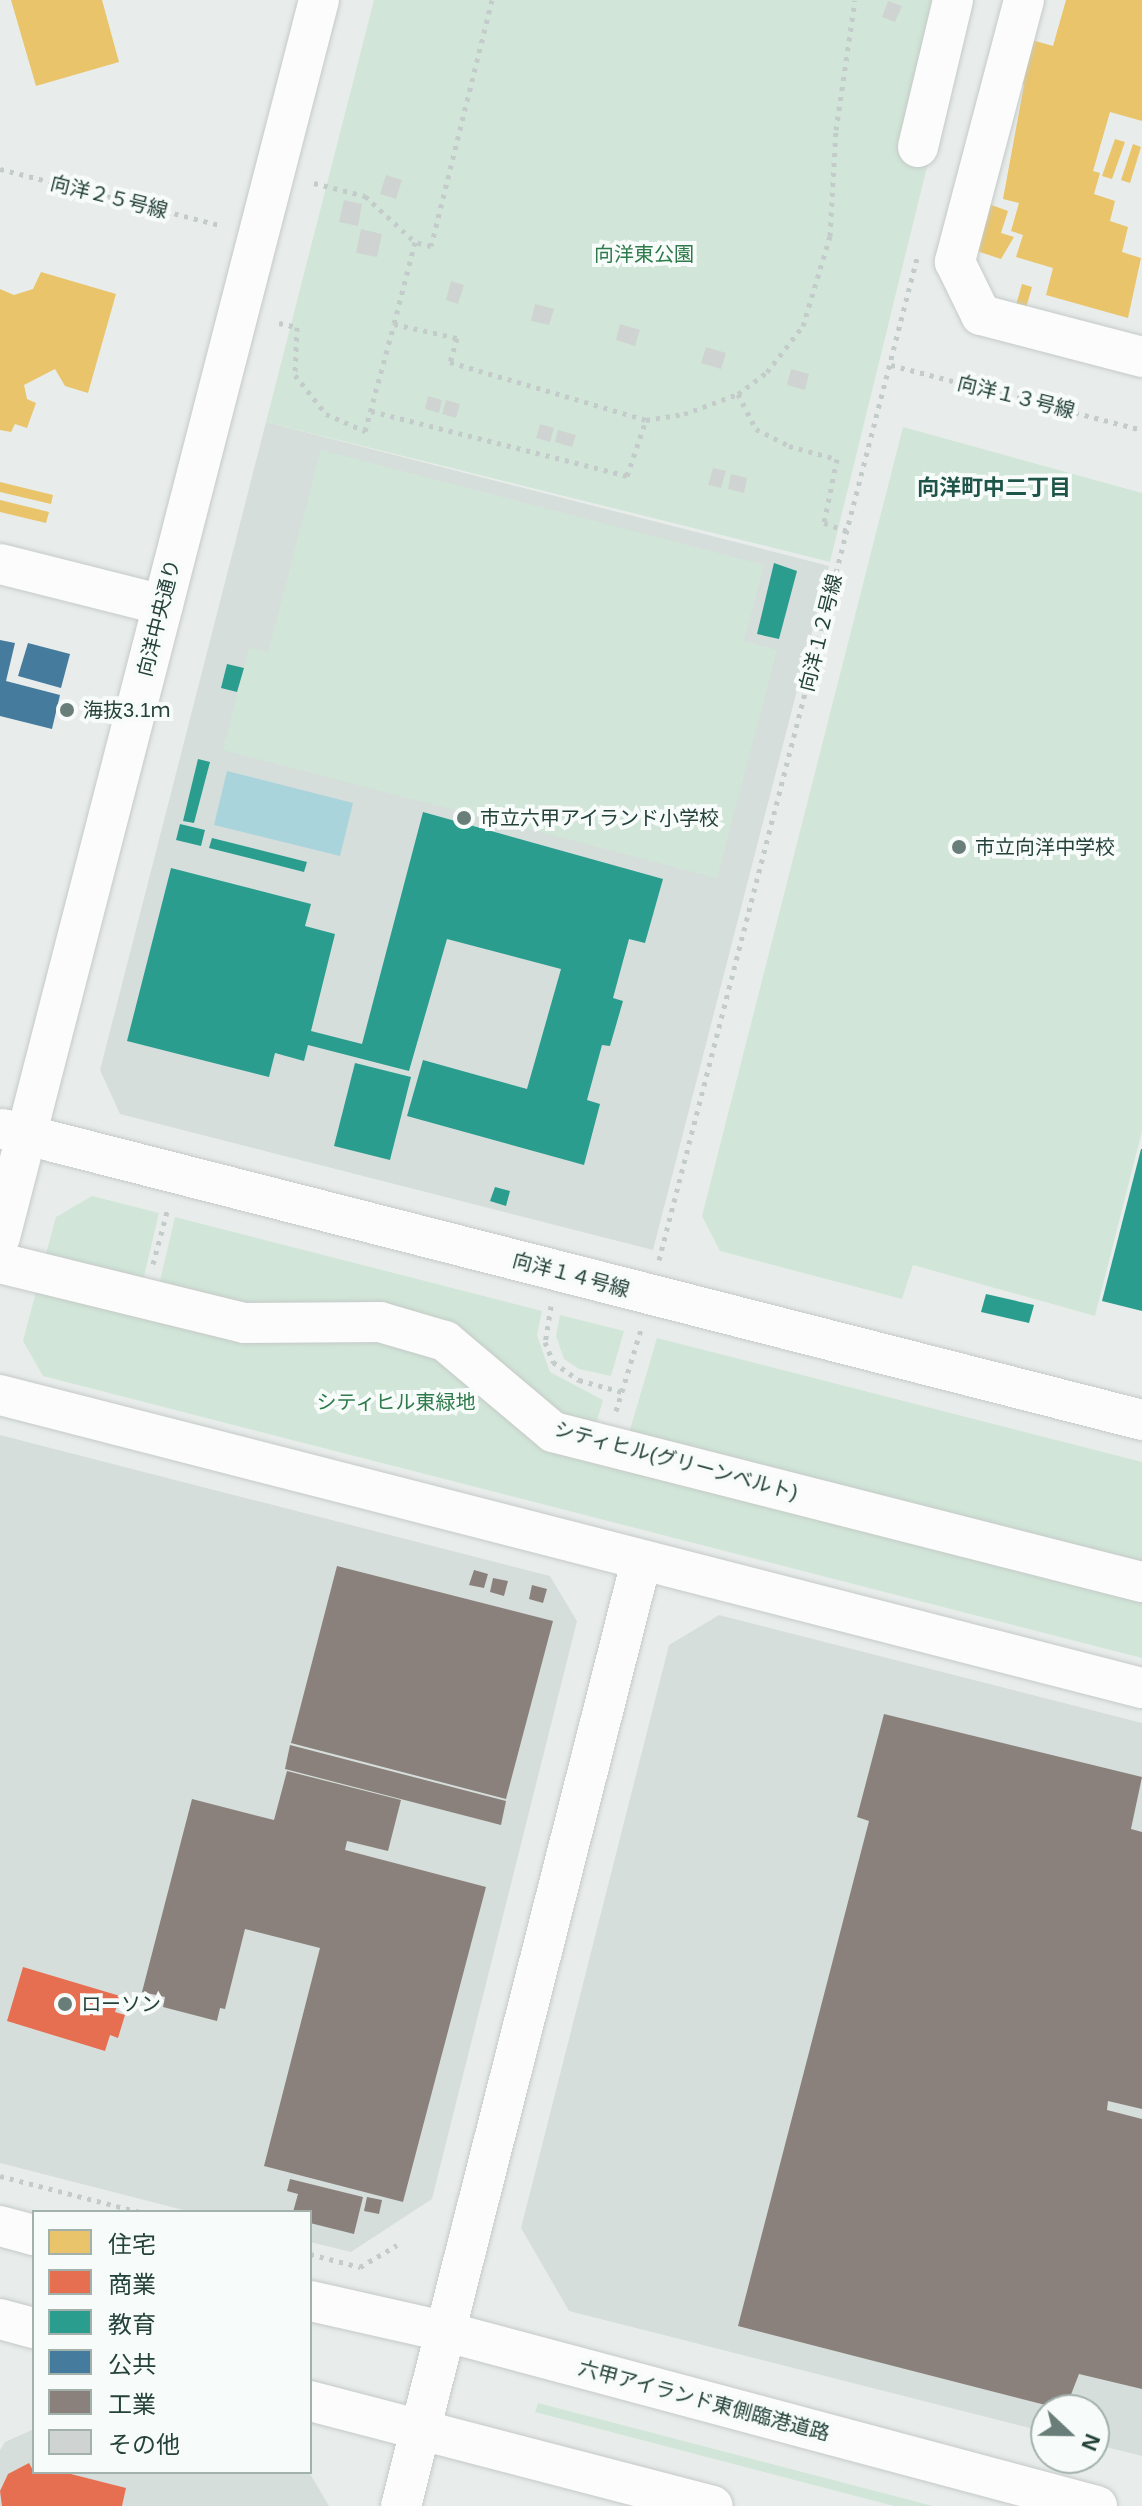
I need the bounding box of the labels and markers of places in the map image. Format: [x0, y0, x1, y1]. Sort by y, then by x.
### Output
place label: 海抜3.1ｍ [83, 698, 171, 722]
marker: 海抜3.1ｍ [58, 701, 76, 719]
place label: 市立六甲アイランド小学校 [480, 806, 720, 830]
marker: 市立六甲アイランド小学校 [455, 809, 473, 827]
place label: 市立向洋中学校 [975, 835, 1115, 859]
marker: 市立向洋中学校 [950, 838, 968, 856]
place label: ローソン [81, 1992, 161, 2016]
marker: ローソン [56, 1995, 74, 2013]

